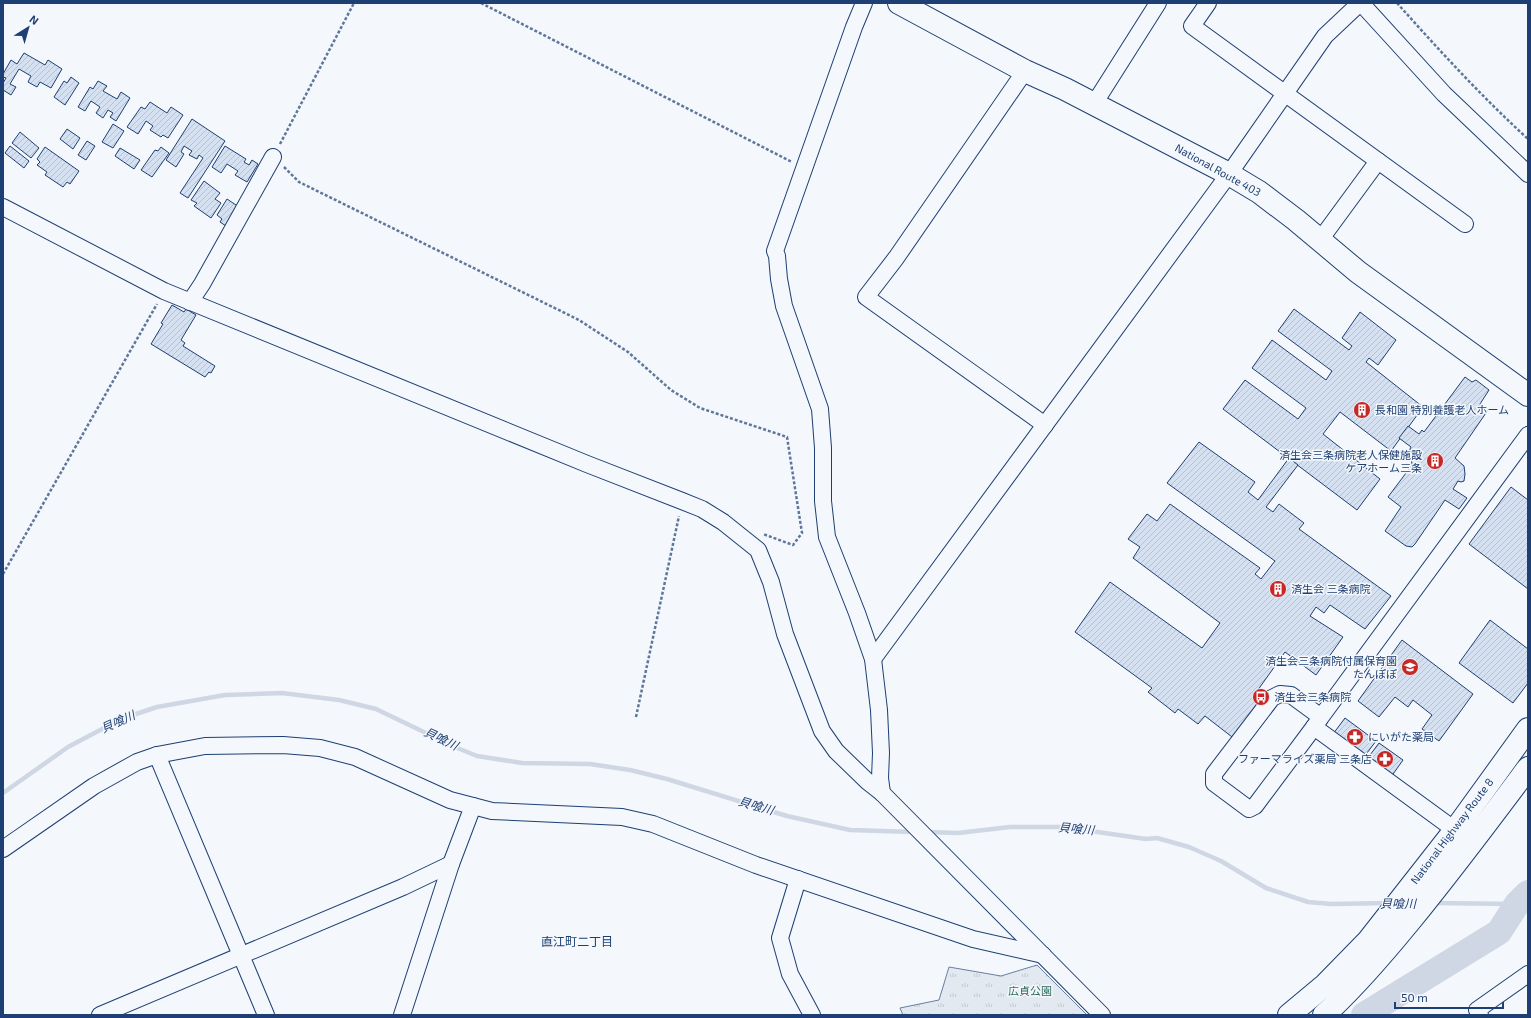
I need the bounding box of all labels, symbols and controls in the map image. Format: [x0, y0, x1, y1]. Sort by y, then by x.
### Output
north arrow [8, 8, 48, 48]
text: N [27, 12, 41, 27]
street label: National Route 403 [1173, 141, 1263, 199]
building icon: 長和園 特別養護老人ホーム [1352, 400, 1372, 420]
place label: 長和園 特別養護老人ホーム [1375, 403, 1509, 416]
place label: 済生会三条病院老人保健施設 ケアホーム三条 [1279, 448, 1422, 474]
building icon: 済生会三条病院老人保健施設 ケアホーム三条 [1425, 451, 1445, 471]
building icon: 済生会 三条病院 [1268, 579, 1288, 599]
place label: 済生会 三条病院 [1291, 582, 1370, 595]
place label: 済生会三条病院付属保育園 たんぽぽ [1265, 654, 1397, 680]
school or university icon: 済生会三条病院付属保育園 たんぽぽ [1400, 657, 1420, 677]
bus stop icon: 済生会三条病院 [1251, 687, 1271, 707]
place label: 済生会三条病院 [1274, 690, 1351, 703]
water label: 貝喰川 [98, 707, 139, 735]
water label: 貝喰川 [422, 724, 463, 753]
pharmacy icon: にいがた薬局 [1345, 727, 1365, 747]
place label: にいがた薬局 [1368, 730, 1434, 743]
pharmacy icon: ファーマライズ薬局 三条店 [1375, 749, 1395, 769]
place label: ファーマライズ薬局 三条店 [1238, 752, 1372, 765]
street label: National Highway Route 8 [1408, 775, 1496, 886]
water label: 貝喰川 [737, 793, 777, 817]
water label: 貝喰川 [1058, 819, 1097, 837]
water label: 貝喰川 [1380, 896, 1418, 910]
district label: 直江町二丁目 [541, 934, 613, 948]
park label: 広貞公園 [1008, 984, 1052, 997]
scale bar [1395, 984, 1503, 1010]
text: 50 m [1401, 990, 1428, 1004]

